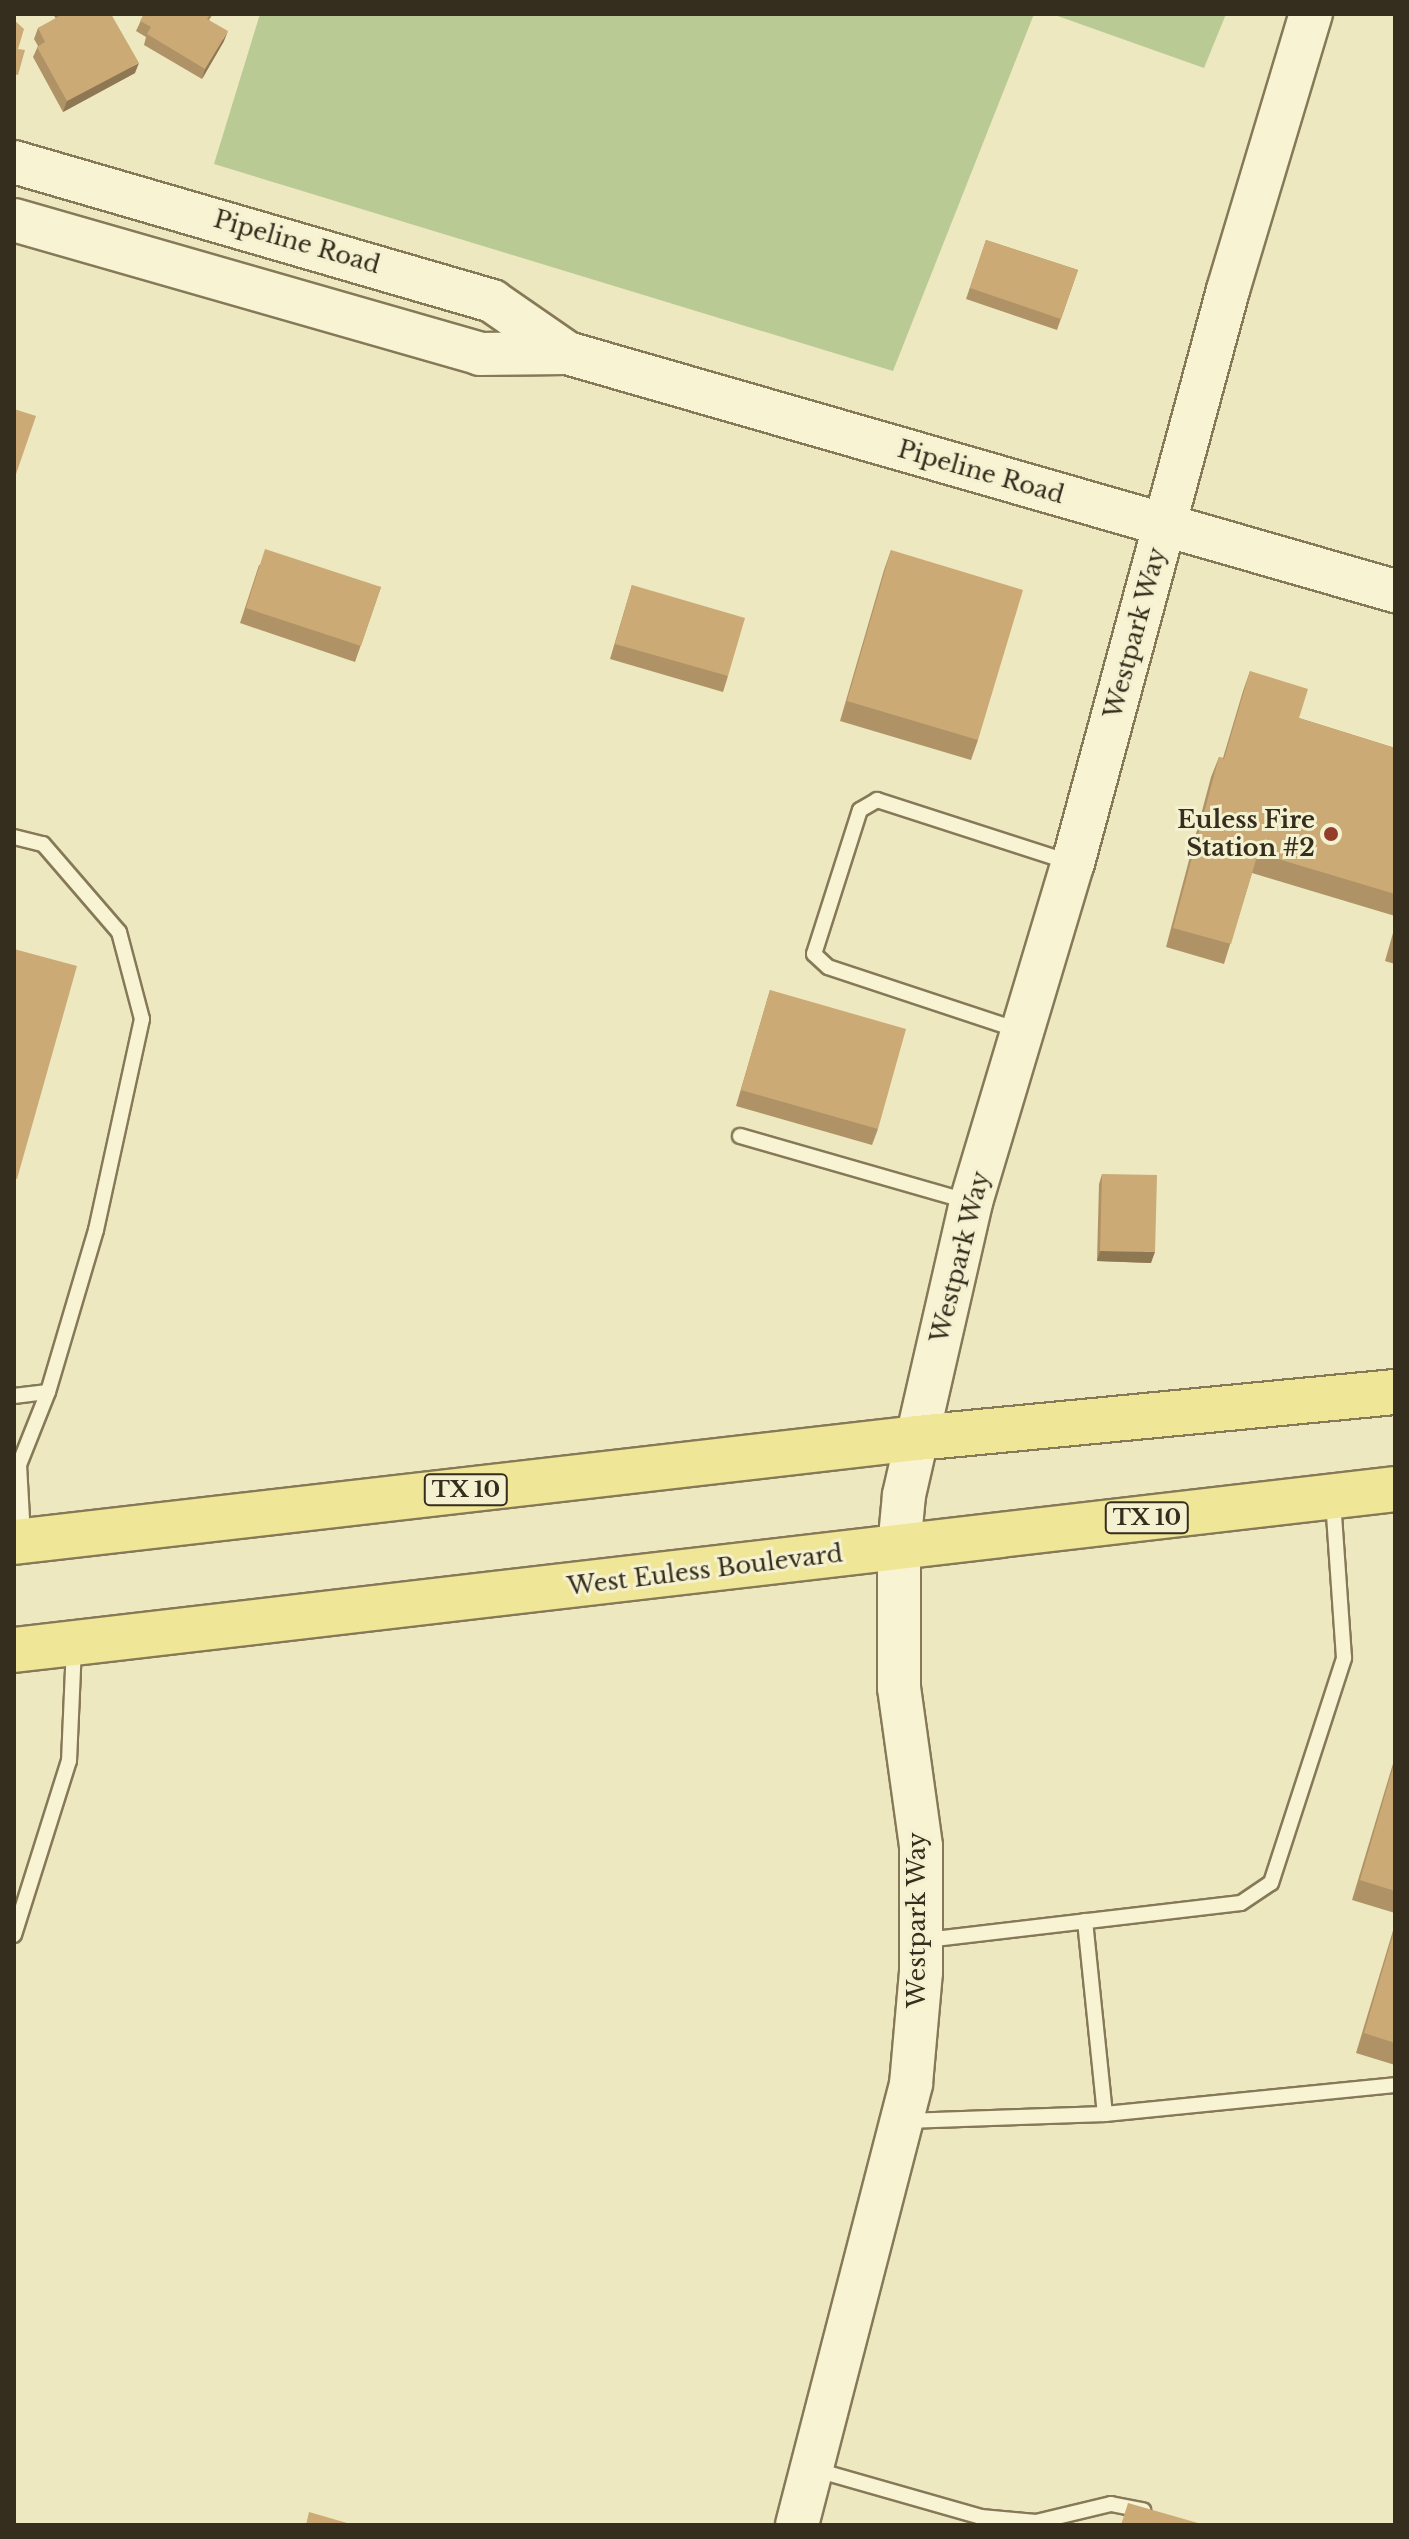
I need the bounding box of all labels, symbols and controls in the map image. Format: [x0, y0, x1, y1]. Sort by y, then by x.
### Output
street label: Pipeline Road [210, 204, 384, 280]
street label: Pipeline Road [894, 434, 1068, 510]
street label: Westpark Way [1098, 544, 1172, 722]
place label: Euless Fire Station #2 [1177, 806, 1315, 862]
marker: Euless Fire Station #2 [1322, 825, 1340, 843]
street label: Westpark Way [925, 1168, 995, 1346]
road number: TX 10 [422, 1472, 510, 1508]
road number: TX 10 [1103, 1500, 1191, 1536]
street label: West Euless Boulevard [566, 1539, 844, 1601]
street label: Westpark Way [903, 1831, 931, 2009]

